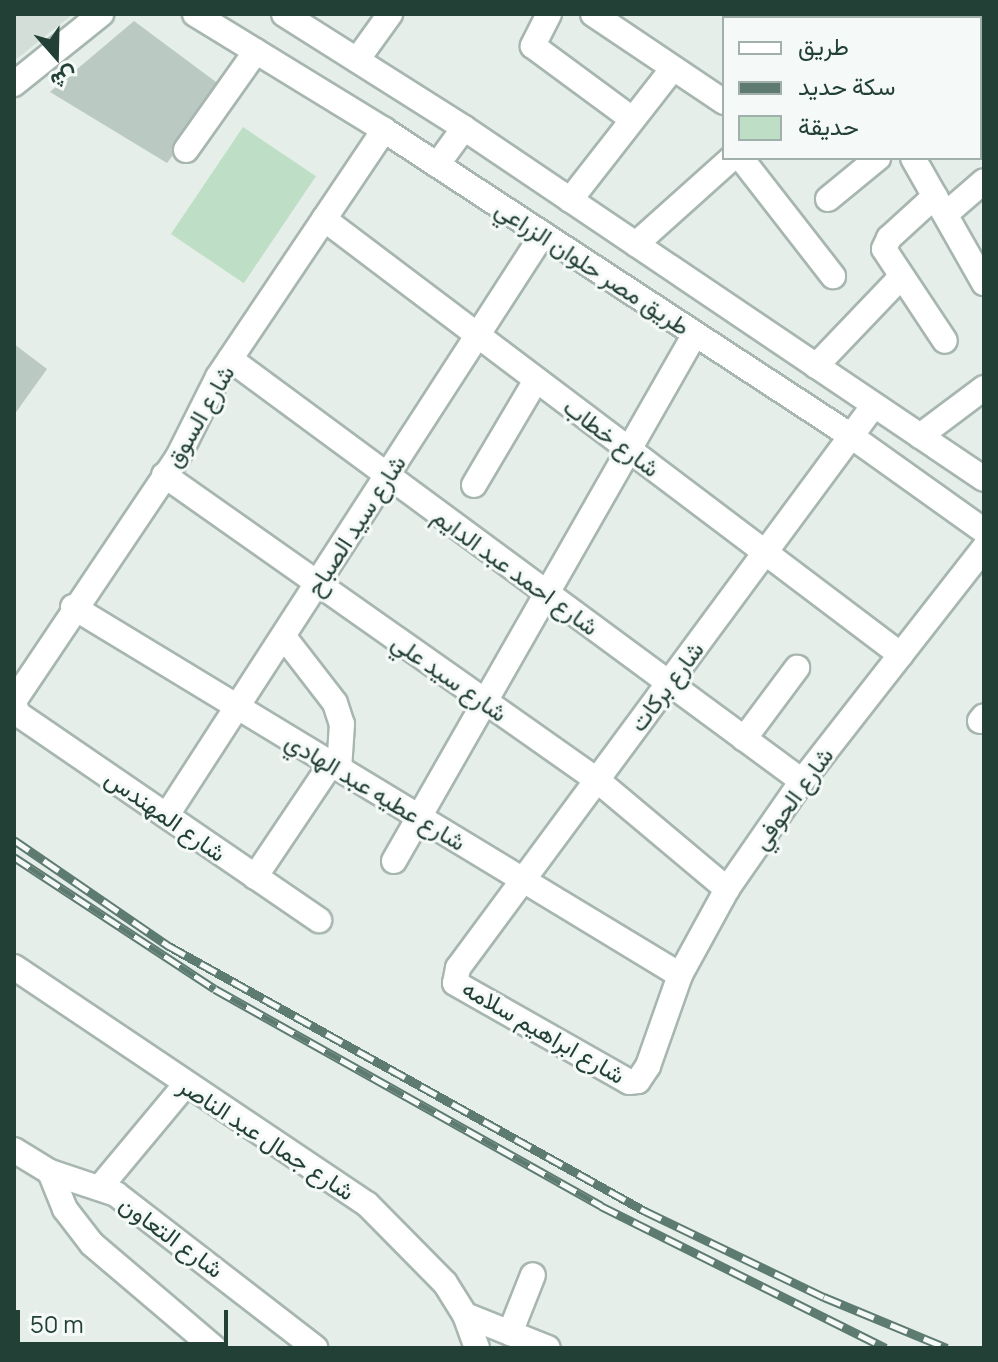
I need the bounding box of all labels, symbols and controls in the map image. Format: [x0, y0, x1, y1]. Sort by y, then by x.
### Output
north arrow [16, 16, 96, 96]
legend [722, 16, 982, 160]
text: طريق [798, 29, 849, 62]
text: ش [47, 60, 82, 97]
text: سكة حديد [798, 69, 896, 102]
text: حديقة [798, 109, 859, 142]
street label: طريق مصر حلوان الزراعي [490, 193, 696, 341]
street label: شارع السوق [158, 360, 240, 472]
street label: شارع خطاب [558, 392, 666, 482]
street label: شارع سيد الصباح [299, 449, 411, 601]
street label: شارع احمد عبد الدايم [427, 501, 605, 641]
street label: شارع سيد علي [387, 627, 513, 727]
street label: شارع بركات [623, 635, 709, 737]
street label: شارع عطيه عبد الهادي [281, 726, 471, 856]
street label: شارع الحوفي [745, 741, 839, 855]
street label: شارع المهندس [100, 763, 232, 867]
street label: شارع ابراهيم سلامه [458, 973, 630, 1089]
street label: شارع جمال عبد الناصر [174, 1070, 360, 1206]
street label: شارع التعاون [115, 1189, 229, 1283]
scale bar [20, 1294, 232, 1344]
text: 50 m [30, 1307, 84, 1340]

